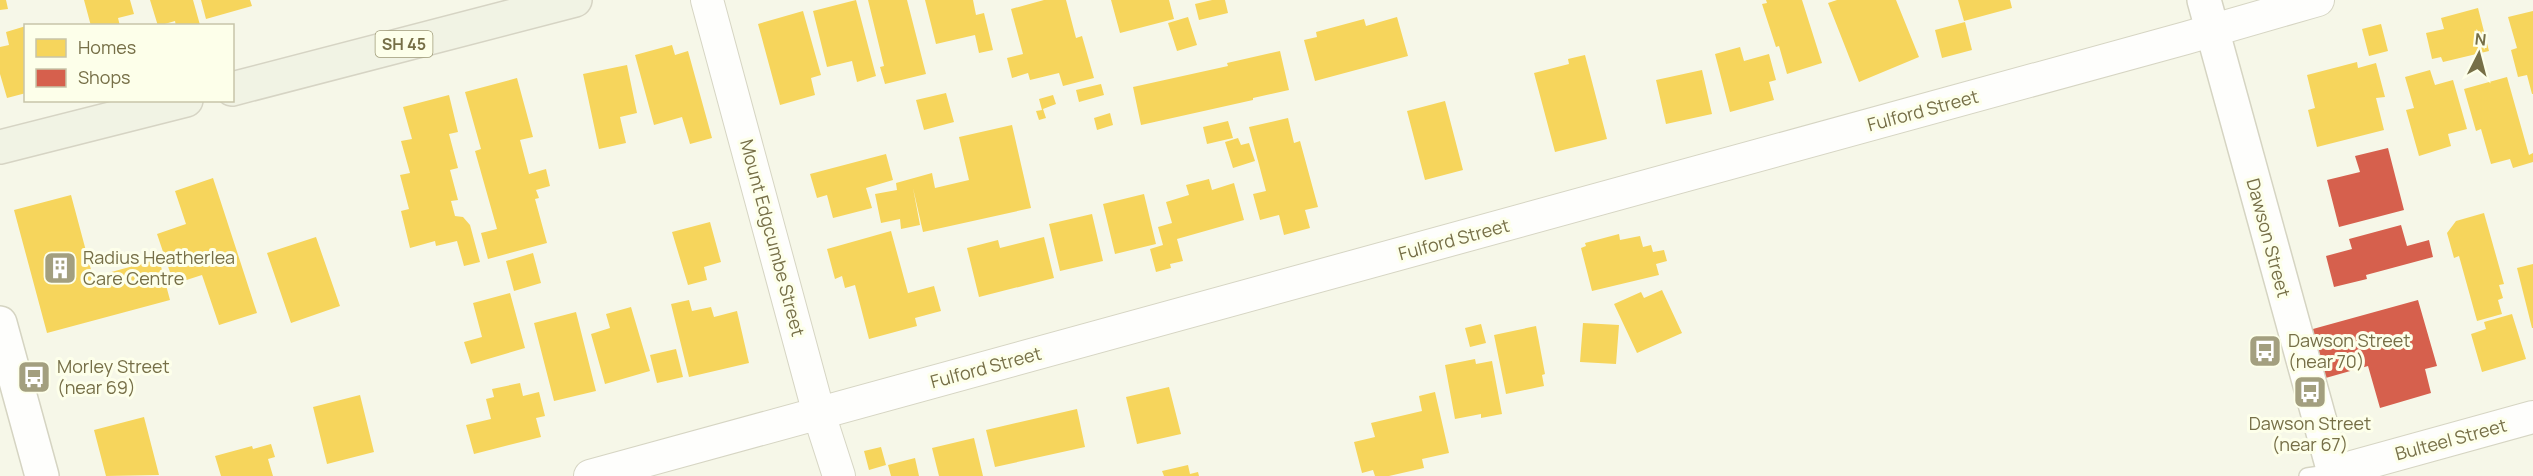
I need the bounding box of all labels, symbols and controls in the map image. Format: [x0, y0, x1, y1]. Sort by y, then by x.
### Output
legend [24, 24, 234, 102]
north arrow [2449, 24, 2509, 84]
text: N [2474, 28, 2487, 51]
road number: SH 45 [376, 31, 432, 57]
text: Homes [78, 35, 136, 59]
text: Shops [78, 65, 130, 89]
street label: Fulford Street [1865, 84, 1981, 136]
street label: Mount Edgcumbe Street [735, 137, 811, 339]
street label: Dawson Street [2242, 176, 2296, 300]
street label: Fulford Street [1396, 213, 1512, 265]
place label: Radius Heatherlea Care Centre [83, 245, 235, 290]
building icon: Radius Heatherlea Care Centre [42, 250, 78, 286]
place label: Dawson Street (near 70) [2288, 328, 2410, 373]
bus stop icon: Dawson Street (near 70) [2247, 333, 2283, 369]
street label: Fulford Street [928, 341, 1044, 393]
place label: Morley Street (near 69) [57, 354, 170, 399]
bus stop icon: Morley Street (near 69) [16, 359, 52, 395]
bus stop icon: Dawson Street (near 67) [2292, 374, 2328, 410]
place label: Dawson Street (near 67) [2249, 411, 2371, 456]
street label: Bulteel Street [2392, 413, 2509, 465]

